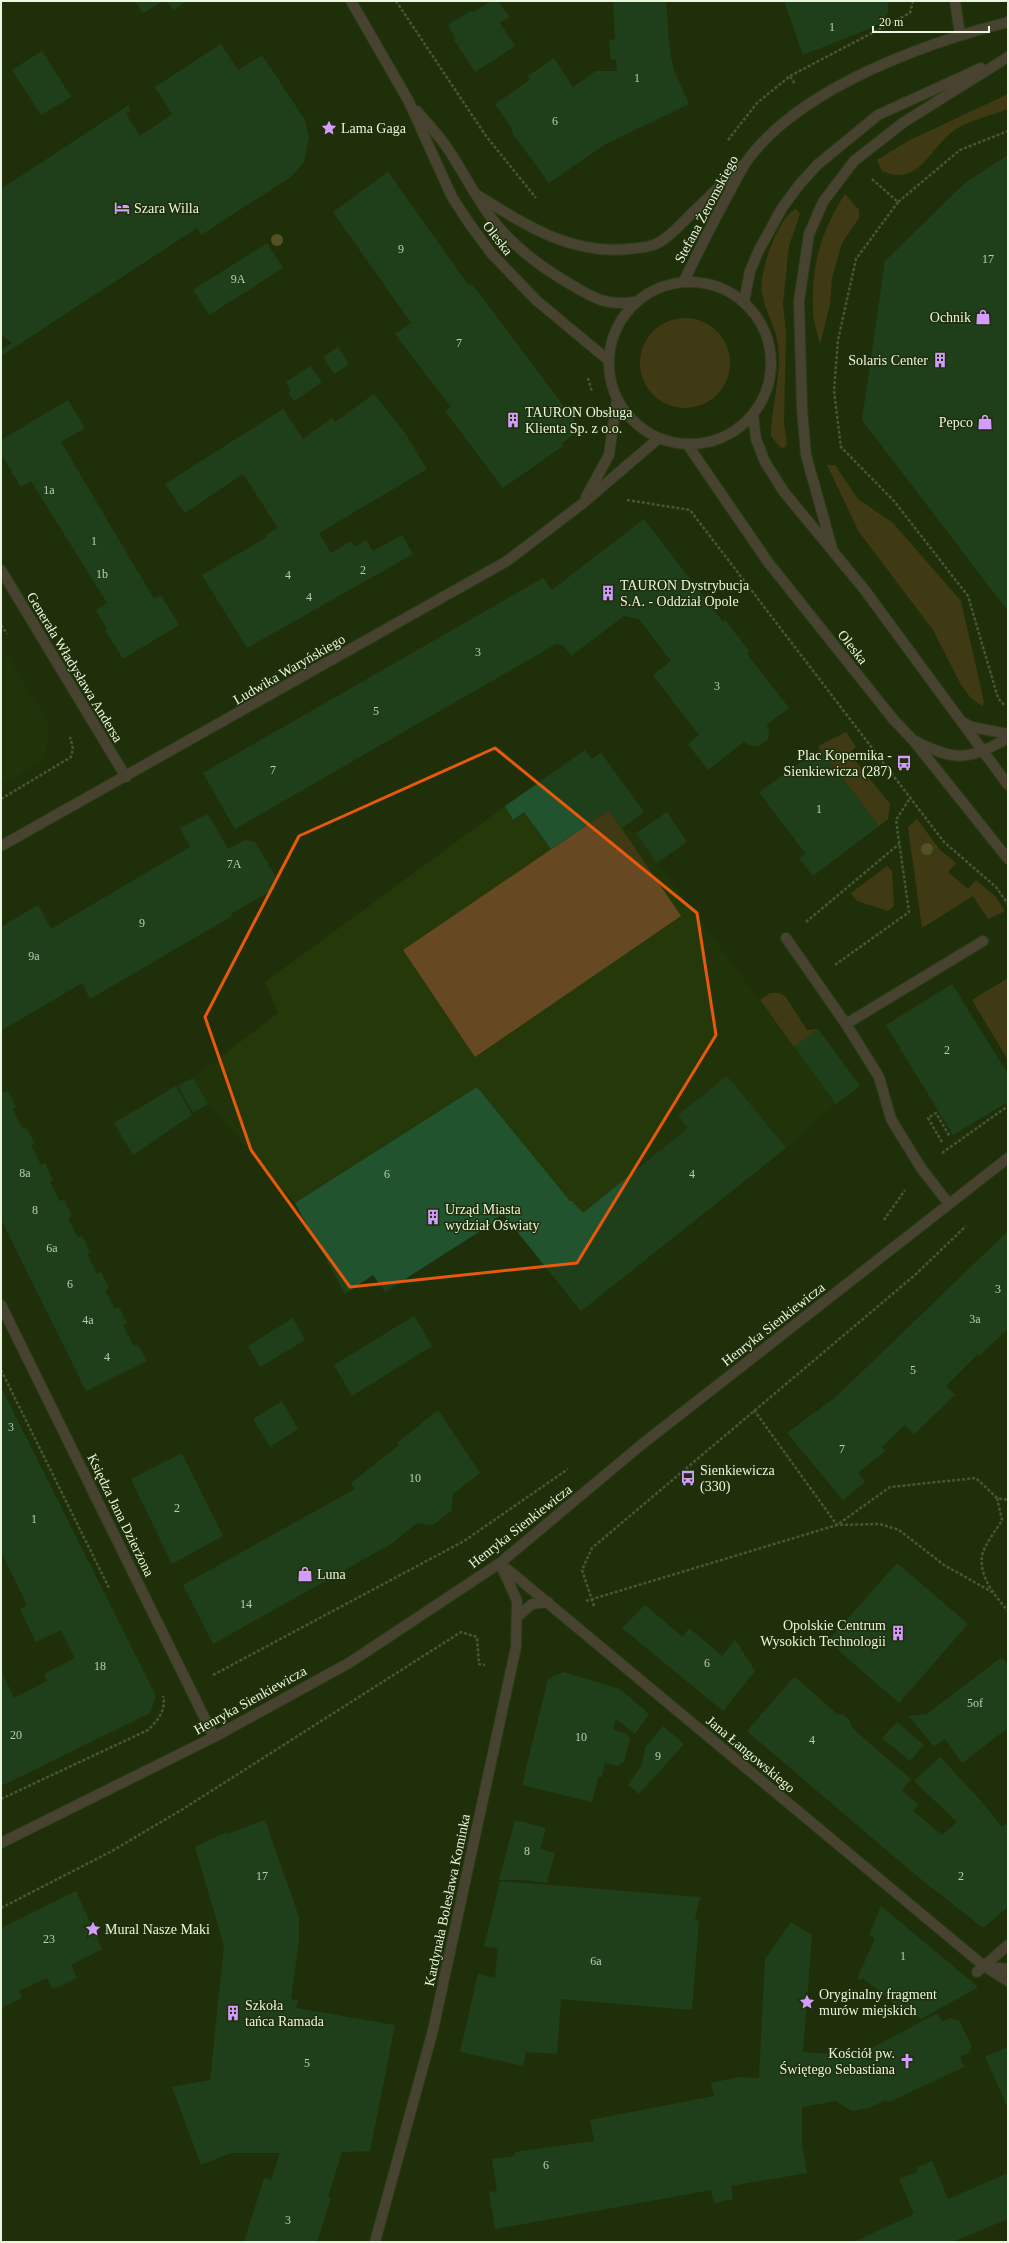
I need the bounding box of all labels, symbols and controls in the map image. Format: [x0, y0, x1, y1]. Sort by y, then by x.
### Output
scale bar [873, 8, 989, 34]
text: 20 m [879, 15, 904, 29]
house number: 1 [829, 20, 835, 34]
house number: 1 [634, 71, 640, 85]
house number: 6 [552, 114, 558, 128]
place icon: Lama Gaga [320, 119, 338, 137]
place label: Lama Gaga [341, 121, 407, 136]
street label: Stefana Żeromskiego [672, 153, 741, 265]
hotel icon: Szara Willa [113, 199, 131, 217]
place label: Szara Willa [134, 201, 200, 216]
street label: Oleska [480, 218, 516, 259]
house number: 9 [398, 242, 404, 256]
house number: 17 [982, 252, 994, 266]
house number: 9A [231, 272, 246, 286]
shop icon: Ochnik [974, 308, 992, 326]
place label: Ochnik [930, 310, 971, 325]
house number: 7 [456, 336, 462, 350]
building icon: Solaris Center [931, 351, 949, 369]
place label: Solaris Center [848, 353, 928, 368]
place label: TAURON Obsługa Klienta Sp. z o.o. [525, 405, 633, 436]
building icon: TAURON Obsługa Klienta Sp. z o.o. [504, 411, 522, 429]
shop icon: Pepco [976, 413, 994, 431]
place label: Pepco [939, 415, 973, 430]
house number: 1a [43, 483, 55, 497]
house number: 1 [91, 534, 97, 548]
house number: 2 [360, 563, 366, 577]
house number: 1b [96, 567, 108, 581]
house number: 4 [285, 568, 291, 582]
place label: TAURON Dystrybucja S.A. - Oddział Opole [620, 578, 750, 609]
building icon: TAURON Dystrybucja S.A. - Oddział Opole [599, 584, 617, 602]
street label: Generała Władysława Andersa [24, 590, 126, 746]
house number: 4 [306, 590, 312, 604]
street label: Oleska [835, 627, 871, 668]
street label: Ludwika Waryńskiego [231, 631, 348, 708]
house number: 3 [475, 645, 481, 659]
house number: 3 [714, 679, 720, 693]
house number: 5 [373, 704, 379, 718]
place label: Plac Kopernika - Sienkiewicza (287) [784, 748, 892, 780]
bus stop icon: Plac Kopernika - Sienkiewicza (287) [895, 754, 913, 772]
house number: 7 [270, 763, 276, 777]
house number: 1 [816, 802, 822, 816]
house number: 7A [227, 857, 242, 871]
house number: 9 [139, 916, 145, 930]
house number: 9a [28, 949, 40, 963]
house number: 2 [944, 1043, 950, 1057]
house number: 8a [19, 1166, 31, 1180]
house number: 6 [384, 1167, 390, 1181]
house number: 4 [689, 1167, 695, 1181]
place label: Urząd Miasta wydział Oświaty [445, 1202, 539, 1233]
house number: 8 [32, 1203, 38, 1217]
building icon: Urząd Miasta wydział Oświaty [424, 1208, 442, 1226]
house number: 6a [46, 1241, 58, 1255]
house number: 6 [67, 1277, 73, 1291]
street label: Henryka Sienkiewicza [719, 1279, 828, 1369]
house number: 3 [995, 1282, 1001, 1296]
house number: 3a [969, 1312, 981, 1326]
house number: 4a [82, 1313, 94, 1327]
house number: 4 [104, 1350, 110, 1364]
house number: 5 [910, 1363, 916, 1377]
house number: 3 [8, 1420, 14, 1434]
house number: 7 [839, 1442, 845, 1456]
street label: Księdza Jana Dzierżona [84, 1451, 157, 1580]
place label: Sienkiewicza (330) [700, 1463, 775, 1495]
bus stop icon: Sienkiewicza (330) [679, 1469, 697, 1487]
house number: 10 [409, 1471, 421, 1485]
street label: Henryka Sienkiewicza [466, 1481, 575, 1571]
house number: 2 [174, 1501, 180, 1515]
house number: 1 [31, 1512, 37, 1526]
shop icon: Luna [296, 1565, 314, 1583]
place label: Luna [317, 1567, 347, 1582]
house number: 14 [240, 1597, 252, 1611]
place label: Opolskie Centrum Wysokich Technologii [760, 1618, 886, 1649]
building icon: Opolskie Centrum Wysokich Technologii [889, 1624, 907, 1642]
house number: 6 [704, 1656, 710, 1670]
house number: 18 [94, 1659, 106, 1673]
street label: Henryka Sienkiewicza [191, 1663, 310, 1738]
house number: 5of [967, 1696, 983, 1710]
street label: Jana Łangowskiego [703, 1713, 798, 1796]
house number: 20 [10, 1728, 22, 1742]
house number: 10 [575, 1730, 587, 1744]
house number: 4 [809, 1733, 815, 1747]
house number: 9 [655, 1749, 661, 1763]
street label: Kardynała Bolesława Kominka [422, 1812, 473, 1988]
house number: 8 [524, 1844, 530, 1858]
house number: 17 [256, 1869, 268, 1883]
house number: 2 [958, 1869, 964, 1883]
place icon: Mural Nasze Maki [84, 1920, 102, 1938]
place label: Mural Nasze Maki [105, 1922, 210, 1937]
house number: 23 [43, 1932, 55, 1946]
house number: 1 [900, 1949, 906, 1963]
house number: 6a [590, 1954, 602, 1968]
place label: Oryginalny fragment murów miejskich [819, 1987, 937, 2018]
place icon: Oryginalny fragment murów miejskich [798, 1993, 816, 2011]
place label: Szkoła tańca Ramada [245, 1998, 325, 2029]
building icon: Szkoła tańca Ramada [224, 2004, 242, 2022]
place label: Kościół pw. Świętego Sebastiana [780, 2046, 896, 2077]
church icon: Kościół pw. Świętego Sebastiana [898, 2052, 916, 2070]
house number: 5 [304, 2056, 310, 2070]
house number: 6 [543, 2158, 549, 2172]
house number: 3 [285, 2213, 291, 2227]

